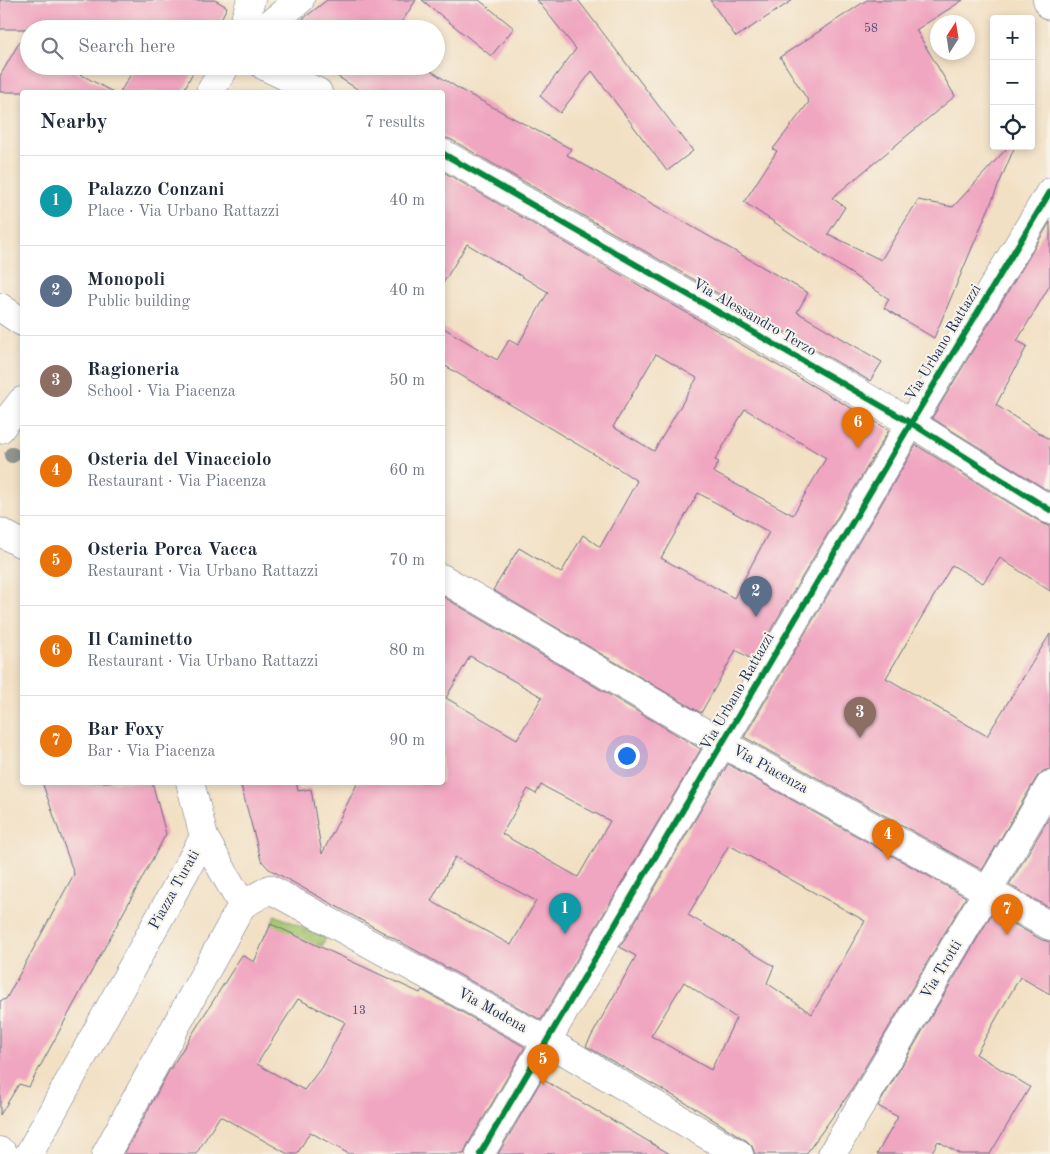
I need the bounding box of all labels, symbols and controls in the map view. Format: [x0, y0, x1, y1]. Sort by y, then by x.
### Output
north arrow [930, 15, 975, 60]
map controls [990, 15, 1035, 150]
button: + [990, 15, 1035, 60]
search box [20, 20, 445, 75]
house number: 58 [864, 22, 878, 35]
icon: search [38, 34, 66, 62]
text: Search here [78, 38, 175, 57]
button: − [990, 60, 1035, 105]
button: locate [990, 105, 1035, 150]
text: Nearby [40, 112, 108, 133]
text: 7 results [365, 115, 425, 131]
text: Palazzo Conzani [87, 181, 224, 200]
text: 1 [51, 193, 61, 209]
text: 40 m [389, 193, 425, 209]
text: Place · Via Urbano Rattazzi [87, 204, 279, 220]
text: Monopoli [87, 271, 165, 290]
street label: Via Alessandro Terzo [690, 277, 818, 359]
street label: Via Urbano Rattazzi [903, 282, 985, 404]
text: 2 [51, 283, 61, 299]
text: 40 m [389, 283, 425, 299]
text: Public building [87, 294, 190, 310]
text: Ragioneria [87, 361, 179, 380]
text: 3 [51, 373, 61, 389]
text: 50 m [389, 373, 425, 389]
text: School · Via Piacenza [87, 384, 236, 400]
pin: 6 [842, 407, 874, 448]
text: Osteria del Vinacciolo [87, 451, 272, 470]
text: 4 [51, 463, 61, 479]
text: 60 m [389, 463, 425, 479]
text: Restaurant · Via Piacenza [87, 474, 266, 490]
text: Osteria Porca Vacca [87, 541, 257, 560]
text: 5 [51, 553, 61, 569]
text: 70 m [389, 553, 425, 569]
text: Restaurant · Via Urbano Rattazzi [87, 564, 318, 580]
pin: 2 [740, 576, 772, 617]
text: Il Caminetto [87, 631, 193, 650]
street label: Via Urbano Rattazzi [698, 631, 778, 753]
text: 6 [51, 643, 61, 659]
text: 80 m [389, 643, 425, 659]
text: Restaurant · Via Urbano Rattazzi [87, 654, 318, 670]
pin: 3 [844, 697, 876, 738]
text: Bar Foxy [87, 721, 164, 740]
text: 7 [51, 733, 61, 749]
text: 90 m [389, 733, 425, 749]
your location [614, 743, 640, 769]
street label: Via Piacenza [730, 743, 811, 797]
text: Bar · Via Piacenza [87, 744, 215, 760]
pin: 4 [872, 819, 904, 860]
street label: Piazza Turati [147, 848, 203, 932]
pin: 1 [549, 893, 581, 934]
pin: 7 [991, 894, 1023, 935]
street label: Via Trotti [919, 938, 965, 1002]
street label: Via Modena [455, 986, 530, 1036]
house number: 13 [352, 1005, 366, 1017]
pin: 5 [527, 1044, 559, 1085]

